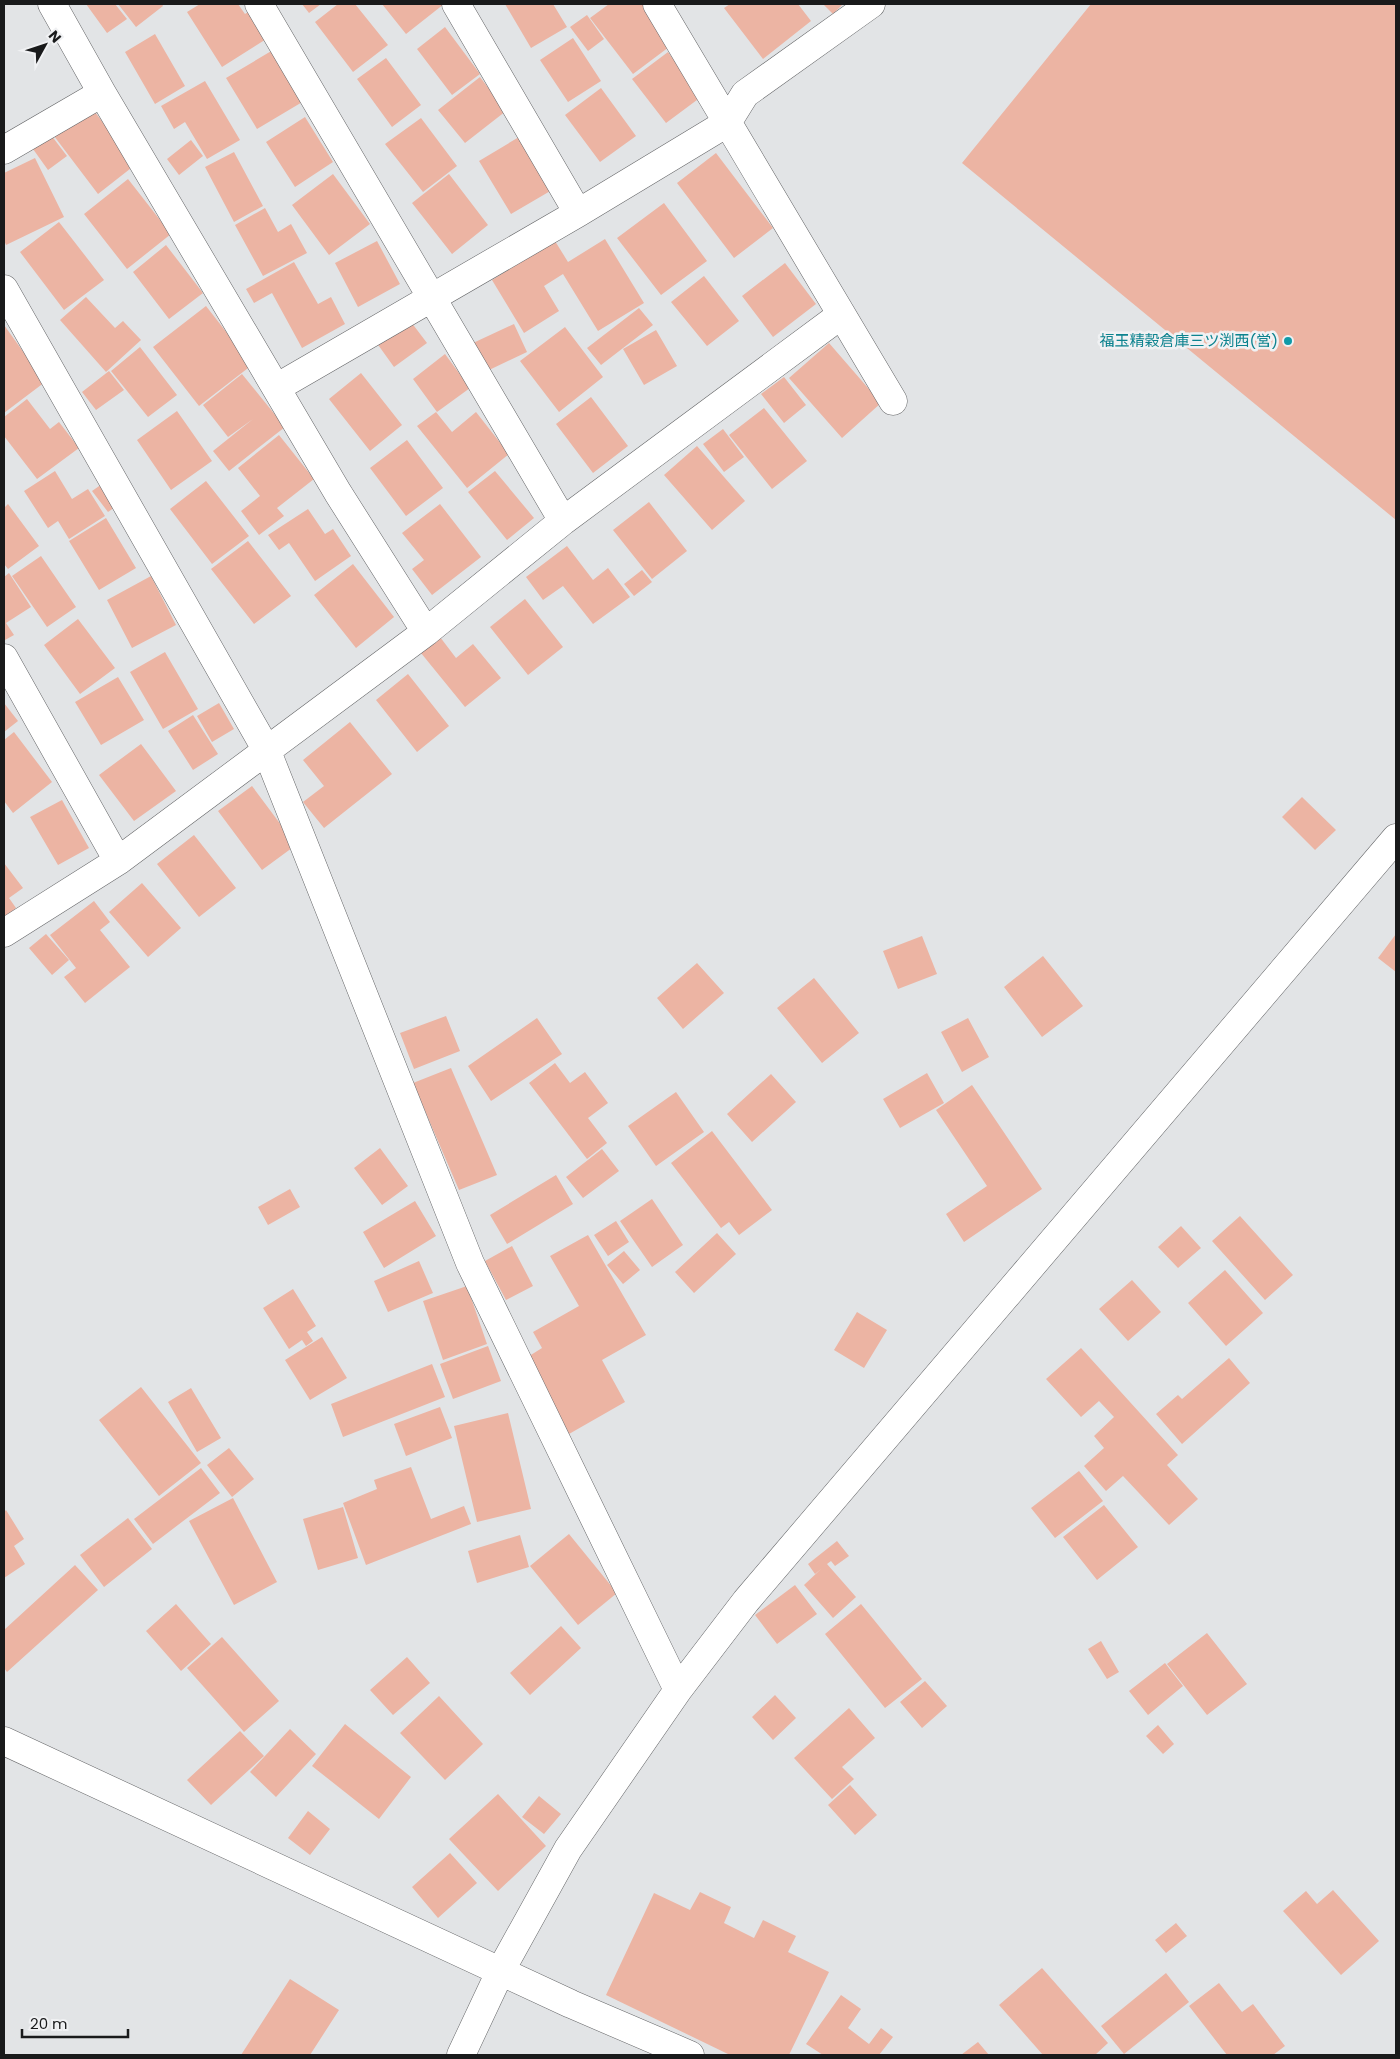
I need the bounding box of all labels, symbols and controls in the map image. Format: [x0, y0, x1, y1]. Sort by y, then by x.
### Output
north arrow [20, 20, 70, 70]
text: N [44, 26, 66, 47]
place label: 福玉精穀倉庫三ツ渕西(営) [1099, 330, 1278, 351]
marker: 福玉精穀倉庫三ツ渕西(営) [1282, 335, 1294, 347]
scale bar [22, 2006, 129, 2038]
text: 20 m [30, 2013, 68, 2034]

